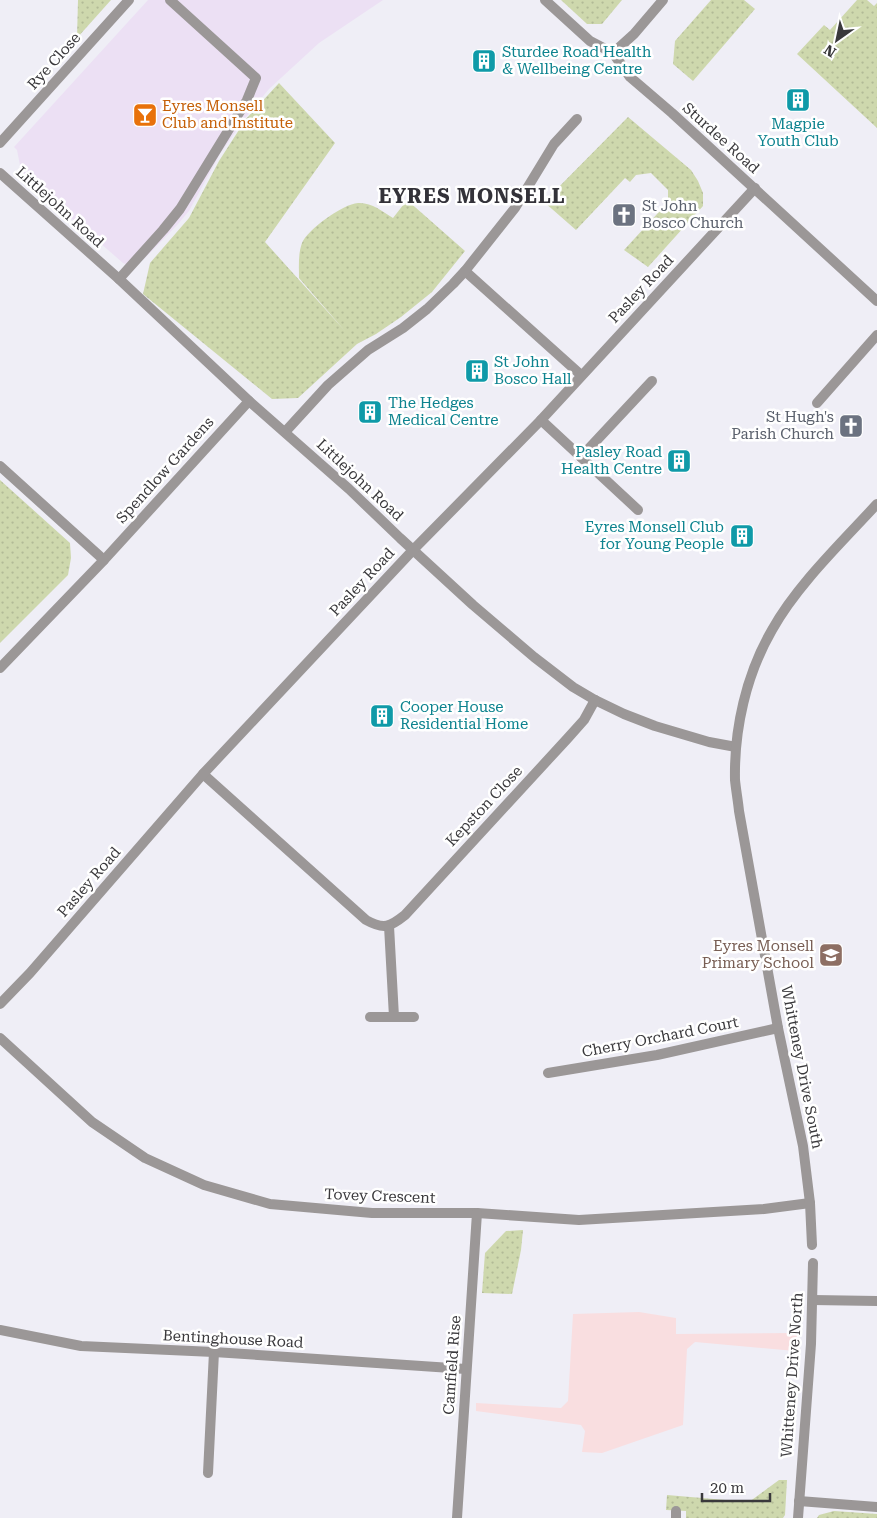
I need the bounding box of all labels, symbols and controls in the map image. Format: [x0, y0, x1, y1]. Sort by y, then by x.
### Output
north arrow [812, 15, 862, 65]
street label: Rye Close [24, 29, 84, 93]
text: N [821, 41, 839, 61]
place label: Sturdee Road Health & Wellbeing Centre [502, 43, 652, 78]
building icon: Sturdee Road Health & Wellbeing Centre [471, 48, 497, 74]
building icon: Magpie Youth Club [785, 87, 811, 113]
place label: Eyres Monsell Club and Institute [162, 97, 293, 132]
street label: Sturdee Road [679, 99, 763, 177]
bar icon: Eyres Monsell Club and Institute [132, 102, 158, 128]
place label: Magpie Youth Club [757, 115, 839, 150]
street label: Littlejohn Road [12, 163, 108, 251]
district label: EYRES MONSELL [379, 184, 566, 208]
place label: St John Bosco Church [642, 197, 744, 232]
church icon: St John Bosco Church [611, 202, 637, 228]
street label: Pasley Road [605, 251, 677, 327]
place label: St John Bosco Hall [494, 353, 572, 388]
building icon: St John Bosco Hall [464, 358, 490, 384]
place label: The Hedges Medical Centre [388, 394, 498, 429]
building icon: The Hedges Medical Centre [357, 399, 383, 425]
place label: St Hugh's Parish Church [731, 408, 834, 443]
street label: Spendlow Gardens [112, 413, 218, 527]
church icon: St Hugh's Parish Church [838, 413, 864, 439]
street label: Littlejohn Road [313, 435, 407, 525]
place label: Pasley Road Health Centre [561, 443, 662, 478]
building icon: Pasley Road Health Centre [666, 448, 692, 474]
place label: Eyres Monsell Club for Young People [585, 518, 724, 553]
building icon: Eyres Monsell Club for Young People [729, 523, 755, 549]
street label: Pasley Road [326, 544, 398, 620]
place label: Cooper House Residential Home [400, 698, 528, 733]
building icon: Cooper House Residential Home [369, 703, 395, 729]
street label: Kepston Close [442, 762, 526, 850]
street label: Pasley Road [54, 843, 124, 921]
place label: Eyres Monsell Primary School [702, 937, 814, 972]
school or university icon: Eyres Monsell Primary School [818, 942, 844, 968]
street label: Whitteney Drive South [777, 984, 827, 1151]
street label: Cherry Orchard Court [580, 1013, 740, 1061]
street label: Tovey Crescent [324, 1185, 436, 1207]
street label: Whitteney Drive North [777, 1292, 807, 1458]
street label: Camfield Rise [440, 1315, 464, 1415]
street label: Bentinghouse Road [162, 1326, 304, 1352]
scale bar [702, 1470, 770, 1502]
text: 20 m [710, 1479, 745, 1497]

